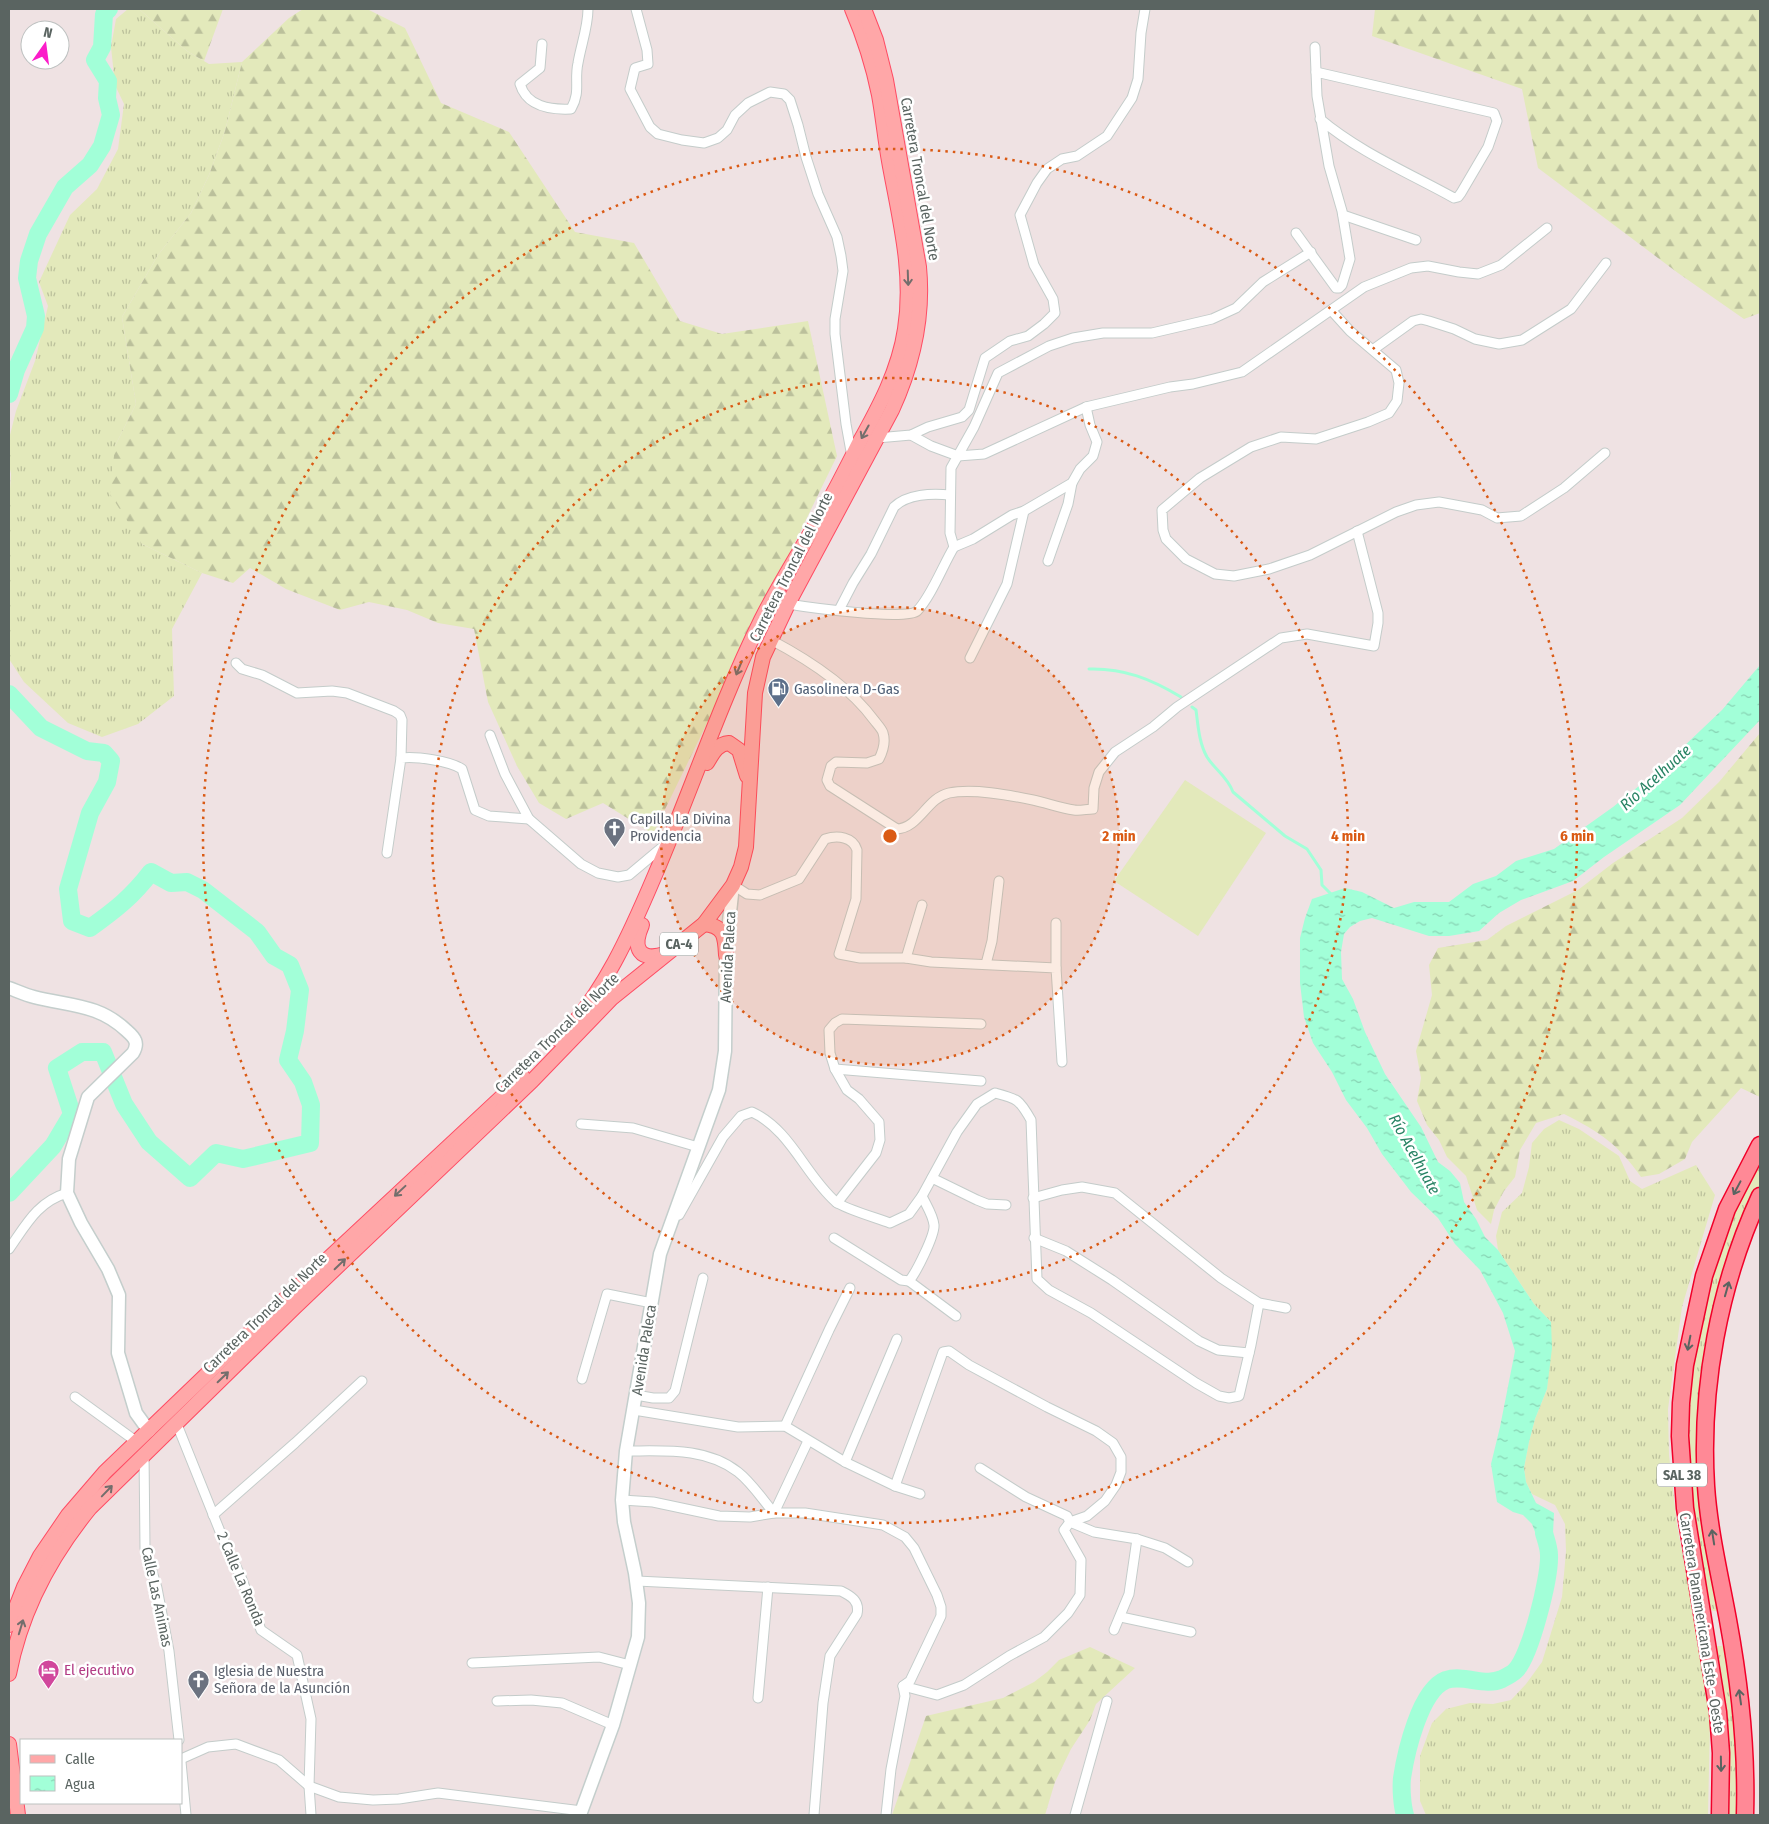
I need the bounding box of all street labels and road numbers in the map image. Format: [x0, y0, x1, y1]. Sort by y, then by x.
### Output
street label: Carretera Troncal del Norte [897, 96, 943, 262]
street label: Carretera Troncal del Norte [745, 489, 837, 645]
street label: Avenida Paleca [717, 911, 739, 1003]
road number: CA-4 [660, 932, 698, 956]
street label: Carretera Troncal del Norte [491, 969, 623, 1097]
street label: Carretera Troncal del Norte [199, 1249, 331, 1377]
street label: Avenida Paleca [628, 1303, 660, 1397]
road number: SAL 38 [1657, 1464, 1707, 1486]
street label: Carretera Panamericana Este - Oeste [1676, 1511, 1728, 1735]
street label: 2 Calle La Ronda [213, 1529, 269, 1629]
street label: Calle Las Animas [138, 1545, 176, 1649]

